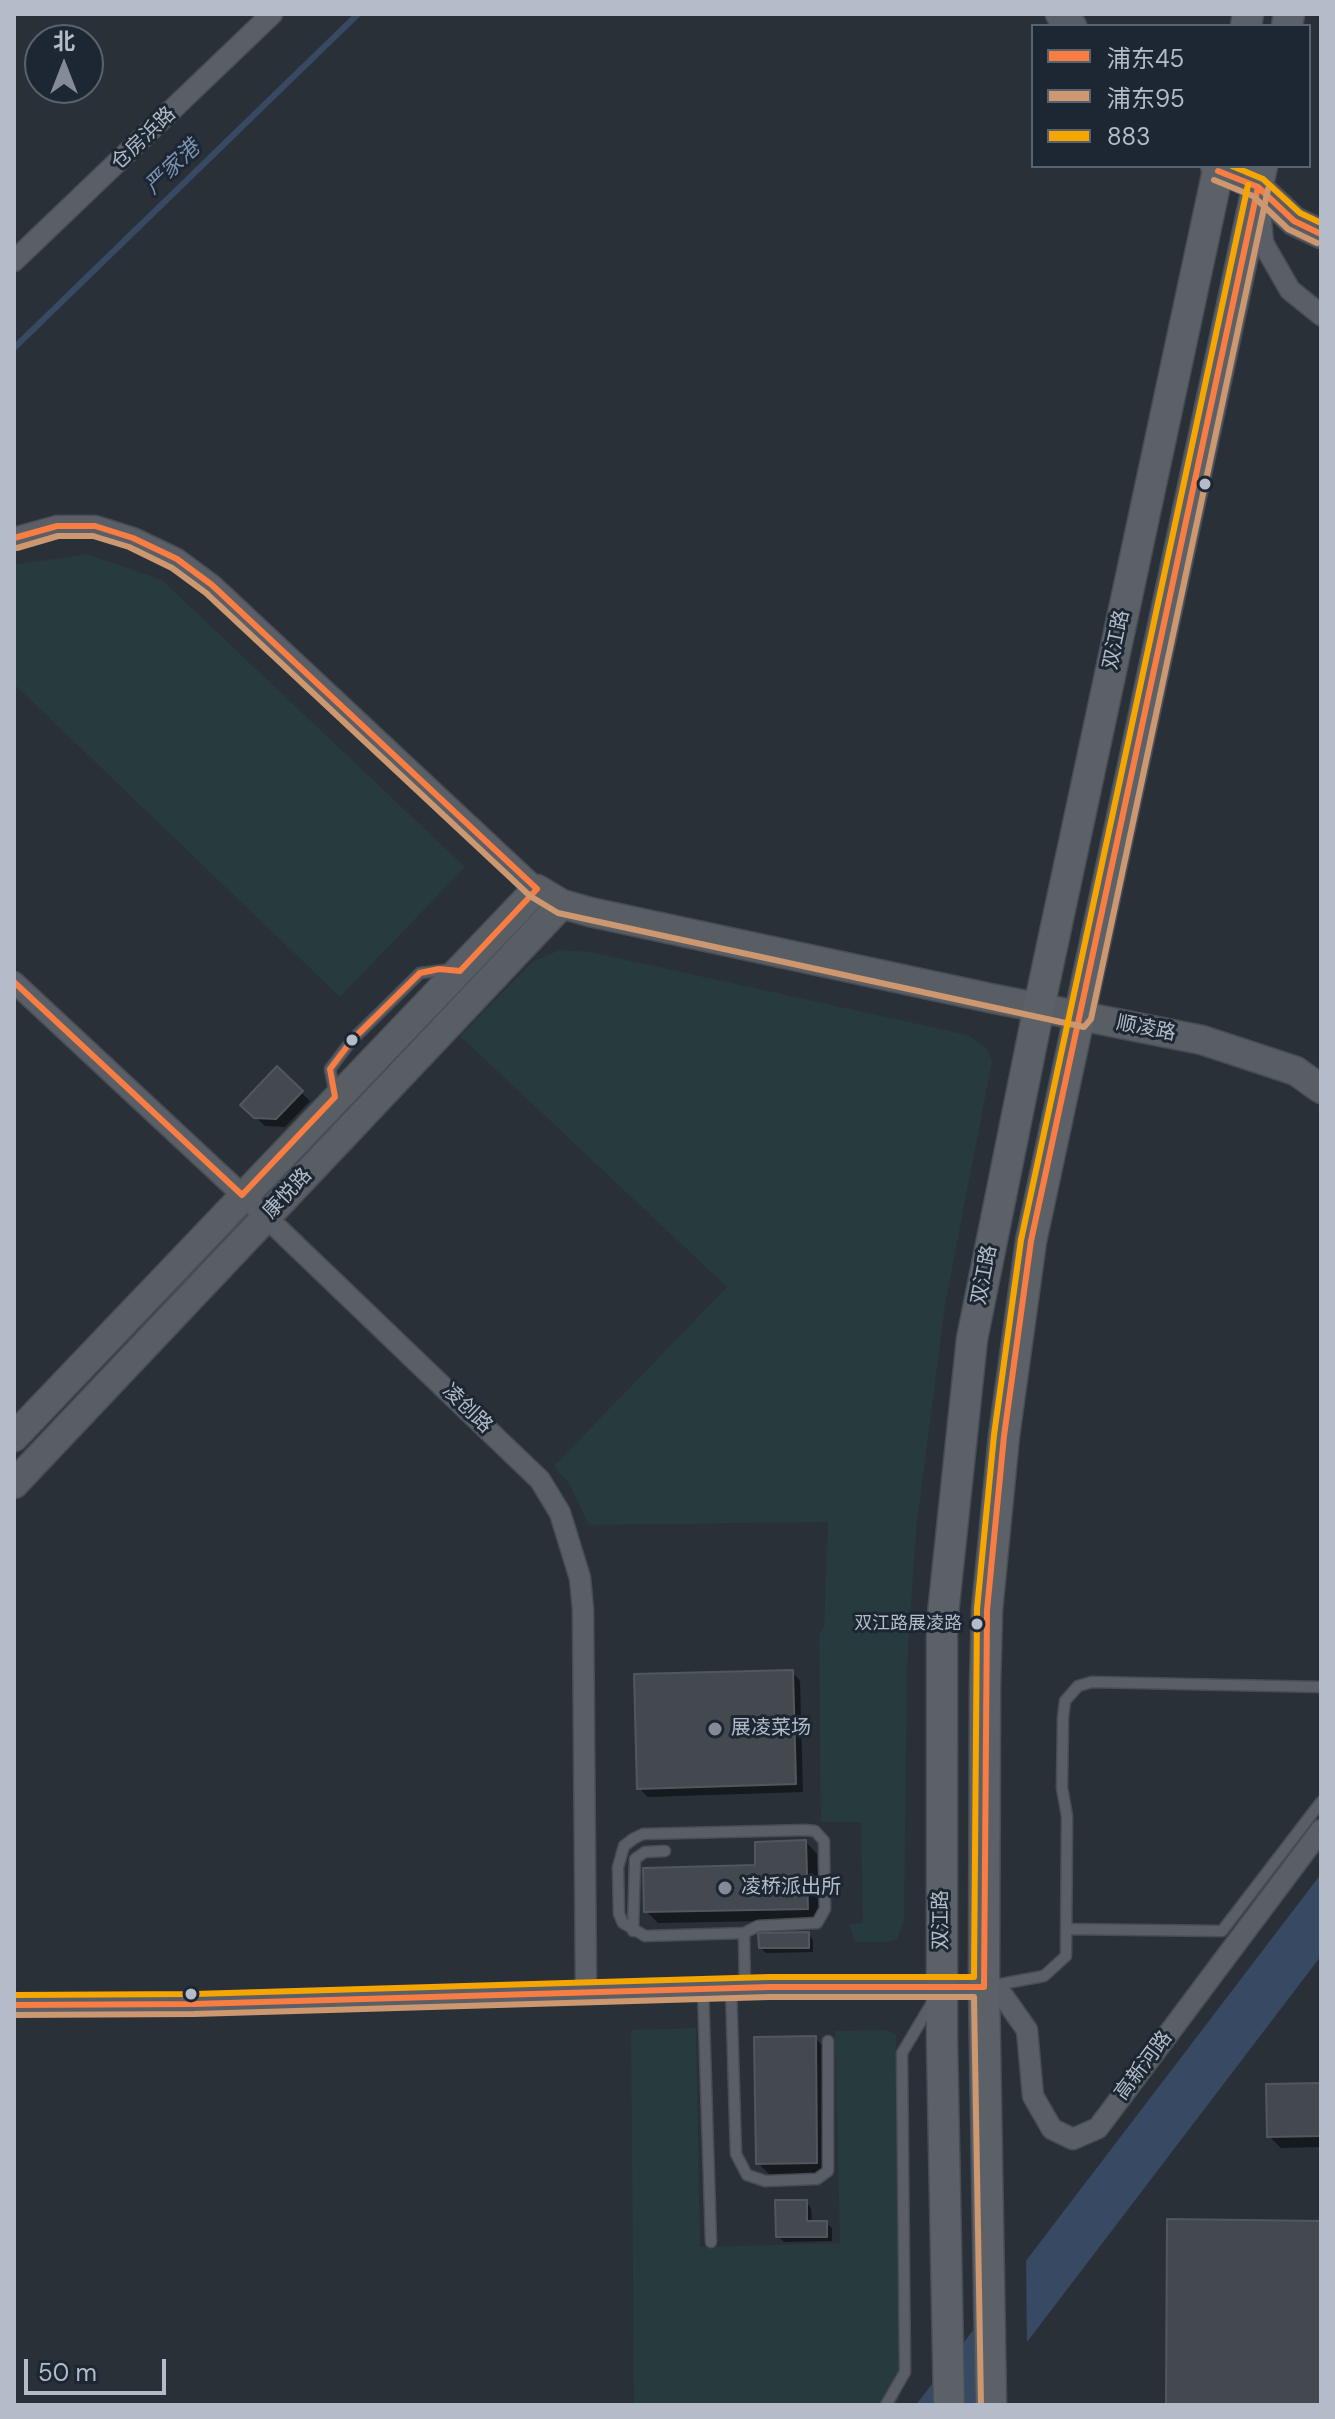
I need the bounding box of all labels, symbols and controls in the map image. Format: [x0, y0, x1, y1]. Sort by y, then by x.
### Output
north arrow [24, 24, 104, 104]
legend [1031, 24, 1311, 168]
text: 北 [53, 27, 75, 56]
text: 浦东45 [1107, 43, 1184, 74]
text: 浦东95 [1107, 83, 1185, 114]
street label: 仓房浜路 [107, 103, 181, 175]
text: 883 [1107, 121, 1150, 152]
water label: 严家港 [140, 136, 206, 200]
unlabelled marker [1197, 476, 1213, 492]
street label: 双江路 [1099, 608, 1135, 672]
street label: 顺凌路 [1114, 1011, 1178, 1047]
unlabelled marker [344, 1032, 360, 1048]
street label: 康悦路 [259, 1164, 317, 1224]
street label: 双江路 [967, 1243, 1003, 1307]
street label: 凌创路 [437, 1380, 497, 1438]
place label: 双江路展凌路 [854, 1613, 962, 1635]
marker: 双江路展凌路 [969, 1616, 985, 1632]
place label: 展凌菜场 [731, 1717, 811, 1741]
marker: 展凌菜场 [706, 1720, 724, 1738]
place label: 凌桥派出所 [741, 1876, 841, 1900]
marker: 凌桥派出所 [716, 1879, 734, 1897]
street label: 双江路 [930, 1890, 954, 1950]
unlabelled marker [183, 1986, 199, 2002]
street label: 高新河路 [1110, 2027, 1178, 2105]
scale bar [28, 2343, 170, 2393]
text: 50 m [38, 2357, 97, 2388]

